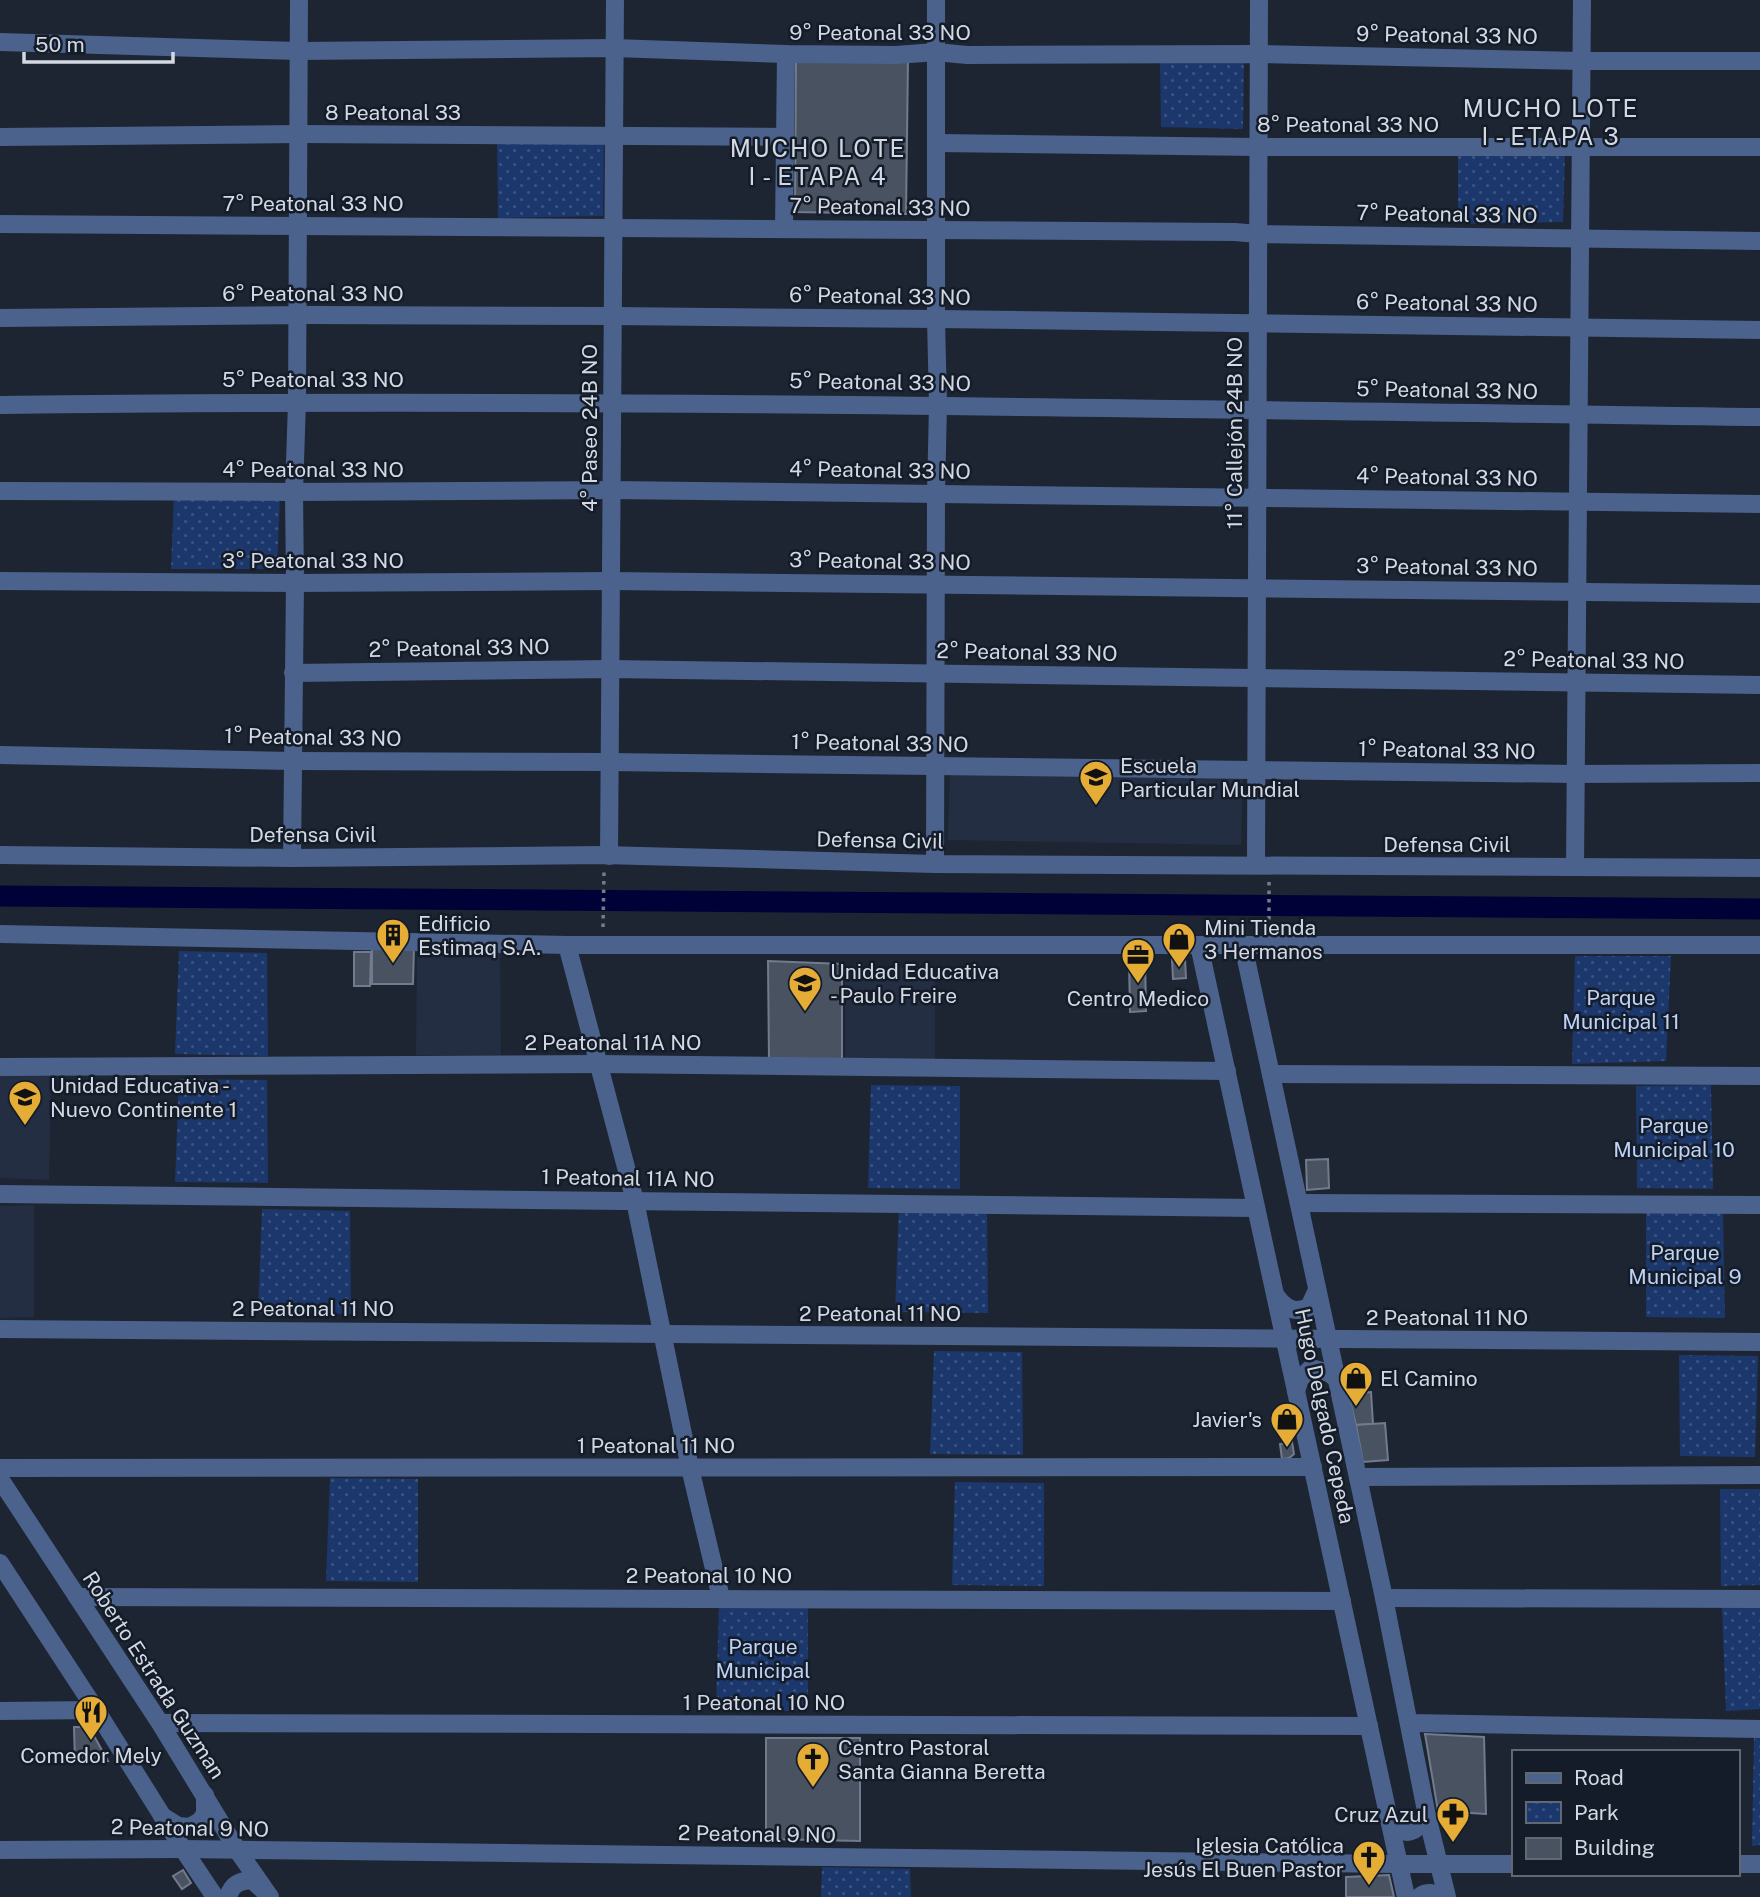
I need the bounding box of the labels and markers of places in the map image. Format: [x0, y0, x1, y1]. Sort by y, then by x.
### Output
place label: Escuela Particular Mundial [1120, 753, 1300, 802]
school or university icon: Escuela Particular Mundial [1077, 758, 1115, 807]
place label: Edificio Estimaq S.A. [418, 911, 541, 960]
place label: Mini Tienda 3 Hermanos [1204, 915, 1323, 964]
building icon: Edificio Estimaq S.A. [374, 916, 412, 965]
shop icon: Mini Tienda 3 Hermanos [1160, 920, 1198, 969]
office icon: Centro Medico [1119, 936, 1157, 985]
place label: Unidad Educativa - Paulo Freire [830, 959, 999, 1008]
school or university icon: Unidad Educativa - Paulo Freire [786, 964, 824, 1013]
place label: Centro Medico [1067, 986, 1209, 1011]
place label: Unidad Educativa - Nuevo Continente 1 [50, 1073, 237, 1122]
school or university icon: Unidad Educativa - Nuevo Continente 1 [6, 1078, 44, 1127]
shop icon: El Camino [1337, 1359, 1375, 1408]
place label: El Camino [1380, 1366, 1478, 1391]
shop icon: Javier's [1268, 1400, 1306, 1449]
place label: Javier's [1192, 1407, 1262, 1432]
restaurant icon: Comedor Mely [72, 1693, 110, 1742]
place label: Centro Pastoral Santa Gianna Beretta [838, 1735, 1046, 1784]
church icon: Centro Pastoral Santa Gianna Beretta [794, 1740, 832, 1789]
place label: Comedor Mely [20, 1743, 162, 1768]
pharmacy icon: Cruz Azul [1434, 1795, 1472, 1844]
place label: Cruz Azul [1334, 1802, 1428, 1827]
place label: Iglesia Católica Jesús El Buen Pastor [1143, 1833, 1344, 1882]
church icon: Iglesia Católica Jesús El Buen Pastor [1350, 1838, 1388, 1887]

